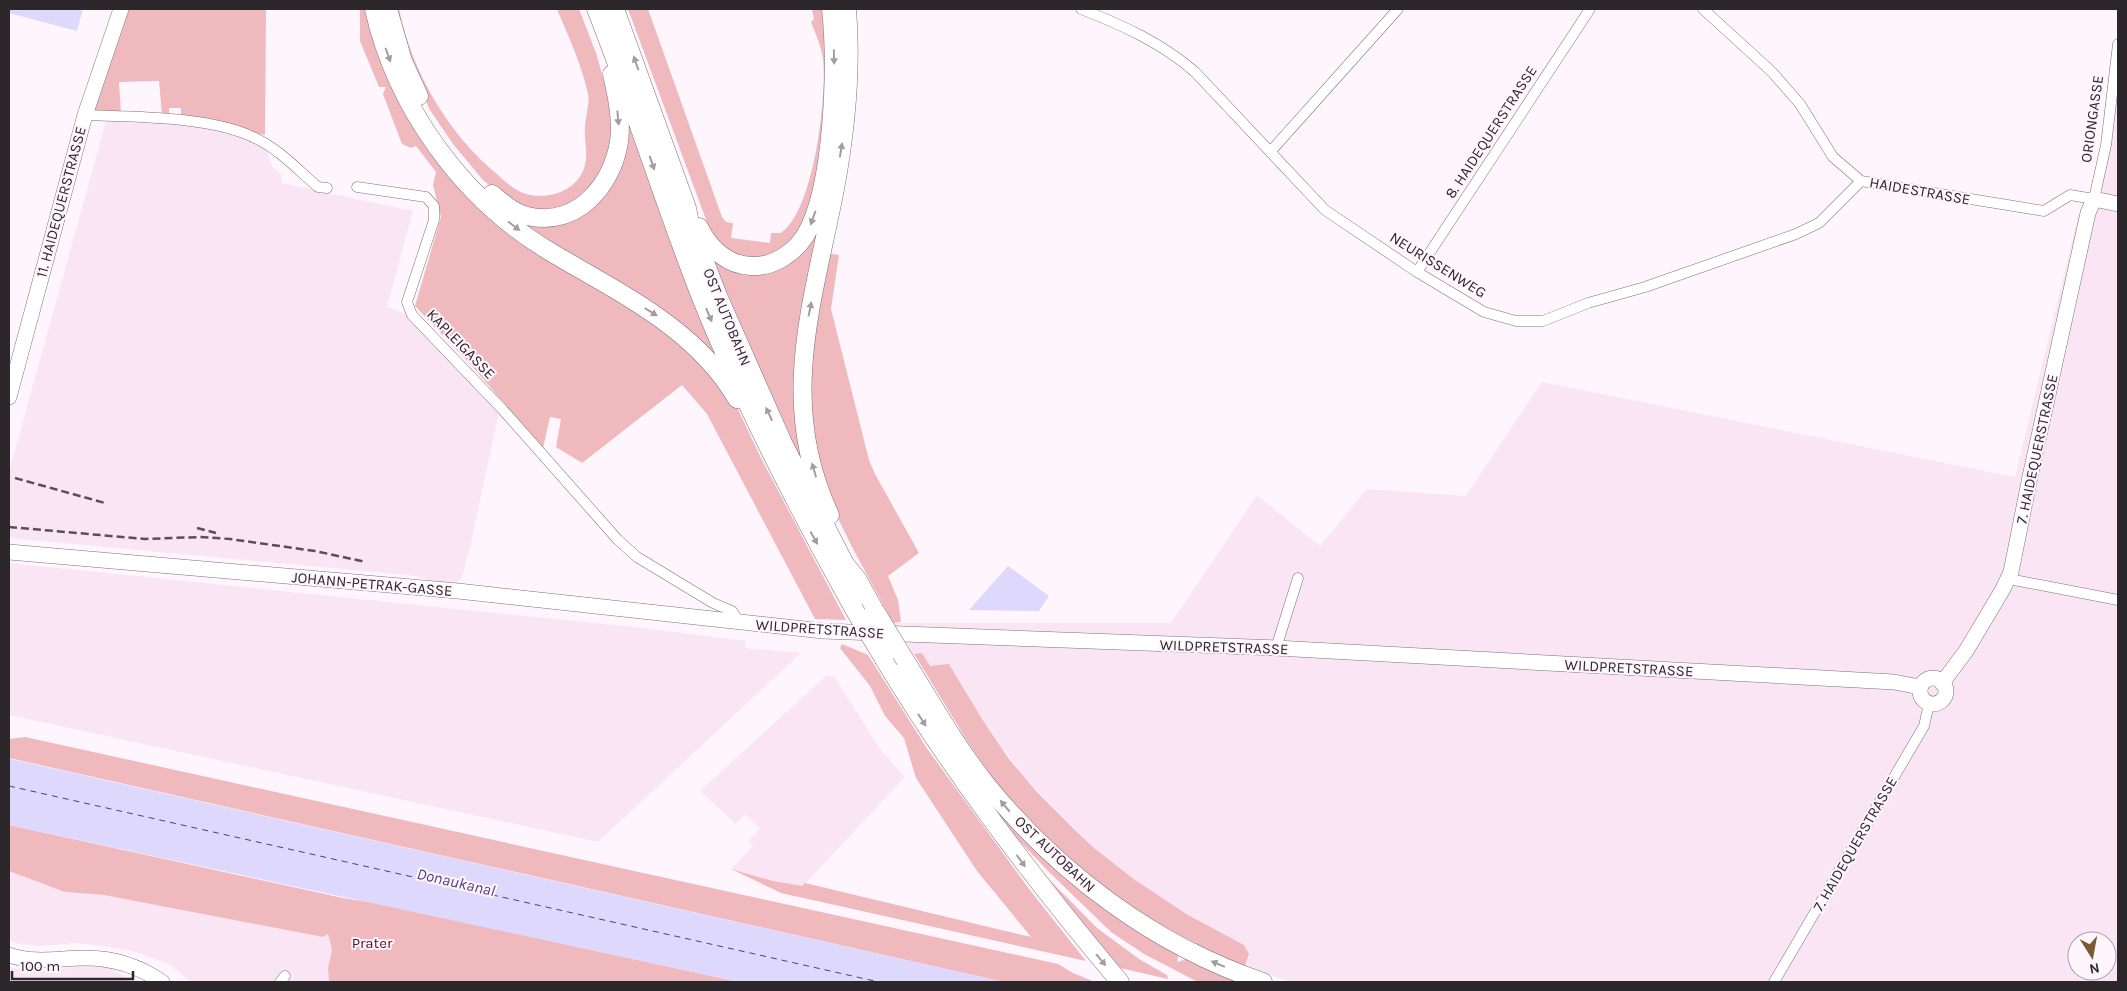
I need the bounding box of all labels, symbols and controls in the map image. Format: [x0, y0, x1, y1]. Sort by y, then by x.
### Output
one-way arrow [385, 48, 392, 63]
one-way arrow [830, 50, 838, 66]
one-way arrow [631, 55, 639, 70]
street label: 8. HAIDEQUERSTRASSE [1441, 62, 1541, 202]
street label: ORIONGASSE [2077, 74, 2107, 164]
one-way arrow [615, 110, 623, 126]
street label: 11. HAIDEQUERSTRASSE [32, 125, 90, 279]
one-way arrow [837, 141, 845, 157]
one-way arrow [648, 156, 656, 171]
street label: HAIDESTRASSE [1868, 173, 1972, 209]
one-way arrow [809, 211, 817, 226]
one-way arrow [507, 221, 521, 231]
street label: NEURISSENWEG [1387, 228, 1489, 302]
street label: OST AUTOBAHN [699, 266, 755, 368]
one-way arrow [806, 301, 814, 317]
street label: KAPLEIGASSE [423, 305, 499, 383]
one-way arrow [645, 308, 658, 317]
one-way arrow [705, 308, 713, 322]
street label: 7. HAIDEQUERSTRASSE [2012, 372, 2062, 526]
one-way arrow [765, 407, 773, 421]
one-way arrow [810, 462, 818, 477]
one-way arrow [810, 531, 819, 544]
street label: JOHANN-PETRAK-GASSE [291, 568, 453, 600]
street label: WILDPRETSTRASSE [755, 616, 885, 642]
street label: WILDPRETSTRASSE [1159, 636, 1289, 658]
street label: WILDPRETSTRASSE [1564, 656, 1694, 680]
one-way arrow [917, 713, 927, 726]
street label: 7. HAIDEQUERSTRASSE [1809, 773, 1901, 915]
one-way arrow [999, 800, 1011, 812]
street label: OST AUTOBAHN [1011, 812, 1099, 896]
one-way arrow [1016, 854, 1026, 868]
water label: Donaukanal [415, 864, 497, 900]
north arrow [2067, 931, 2117, 981]
park label: Prater [352, 934, 393, 952]
scale bar [12, 948, 134, 980]
one-way arrow [1095, 953, 1107, 965]
text: 100 m [20, 957, 60, 975]
one-way arrow [1211, 959, 1225, 967]
text: N [2088, 959, 2101, 978]

